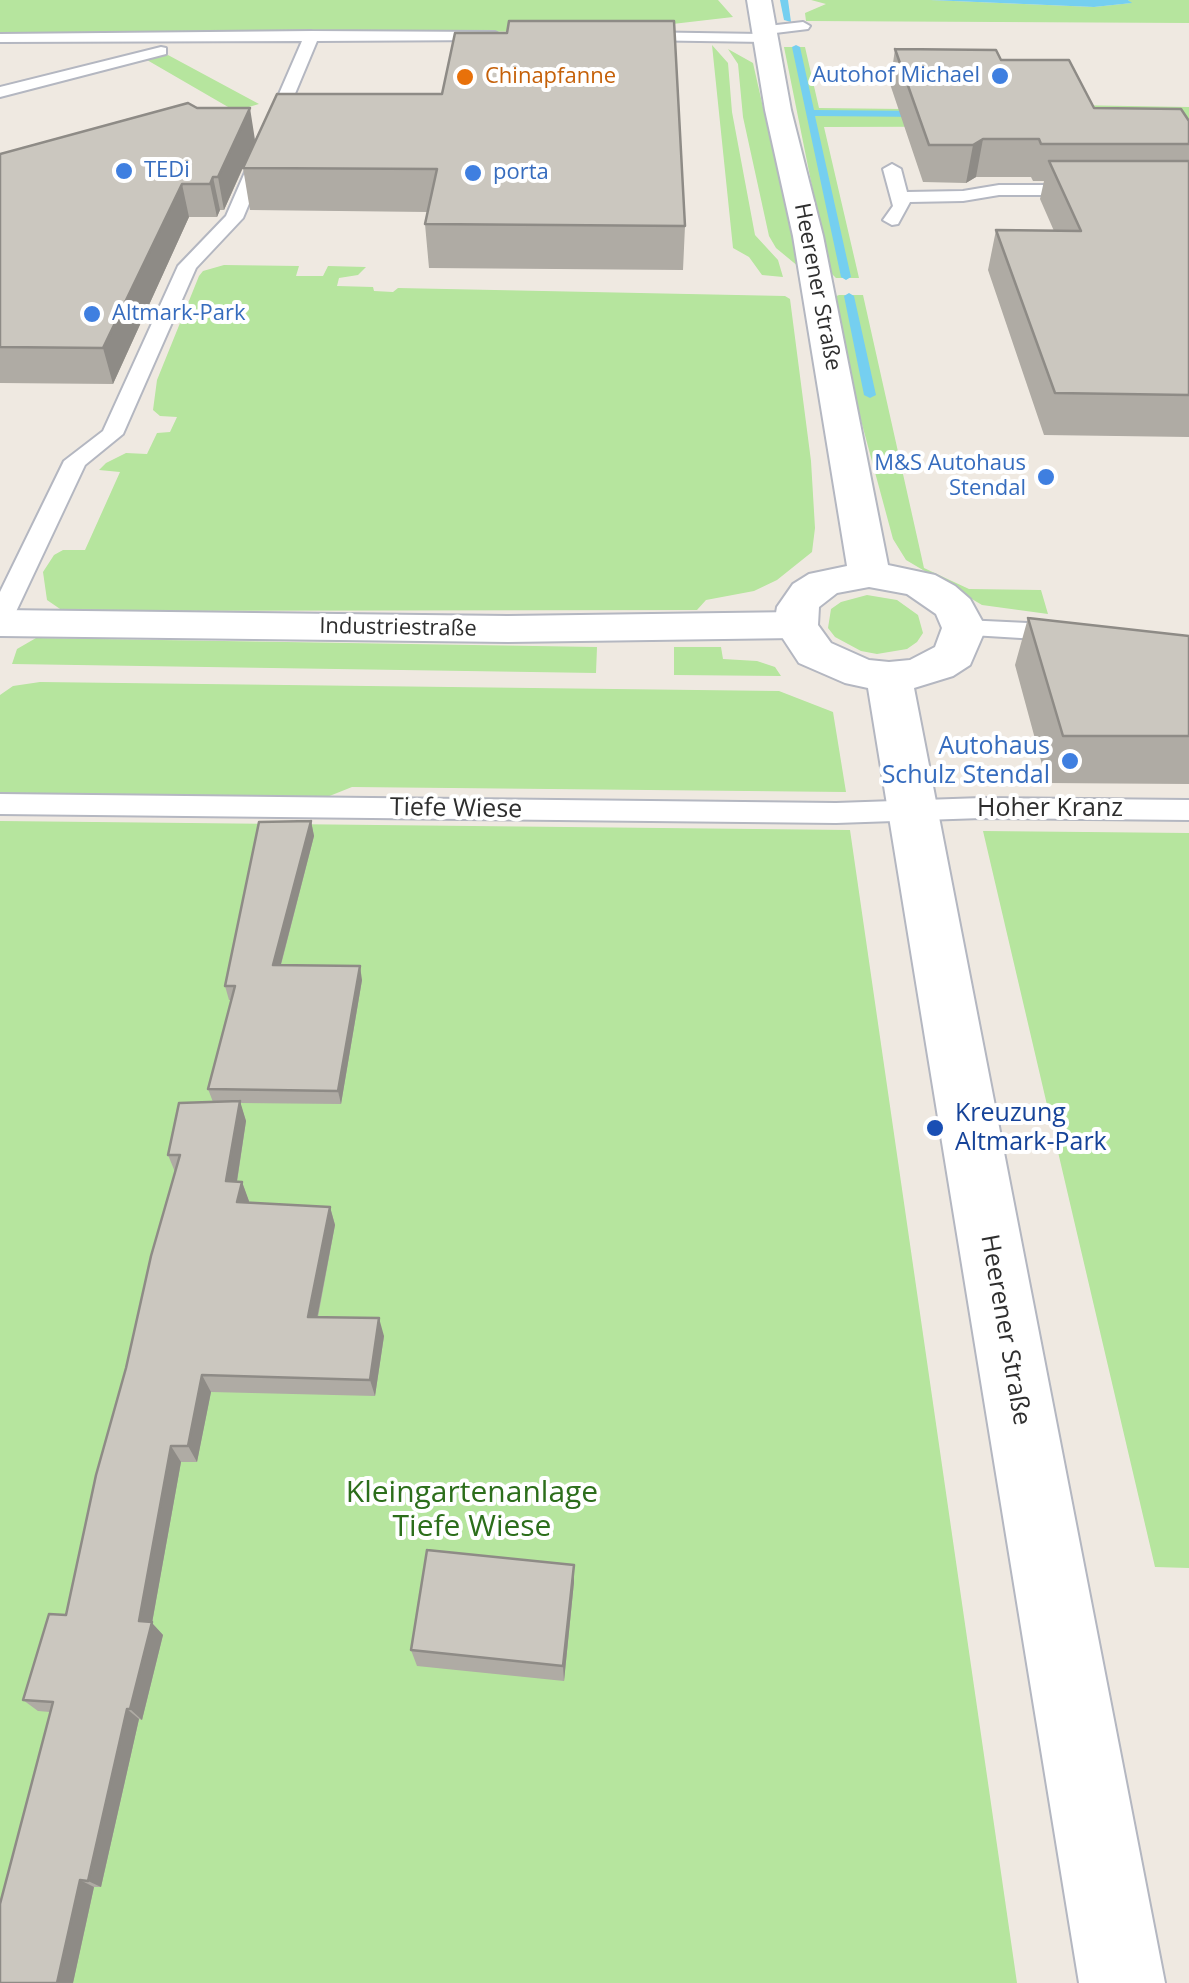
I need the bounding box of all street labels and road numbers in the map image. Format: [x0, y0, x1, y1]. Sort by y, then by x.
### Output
street label: Heerener Straße [788, 201, 846, 373]
street label: Industriestraße [319, 613, 477, 643]
street label: Tiefe Wiese [390, 793, 522, 825]
street label: Hoher Kranz [977, 794, 1123, 824]
street label: Heerener Straße [973, 1232, 1037, 1428]

